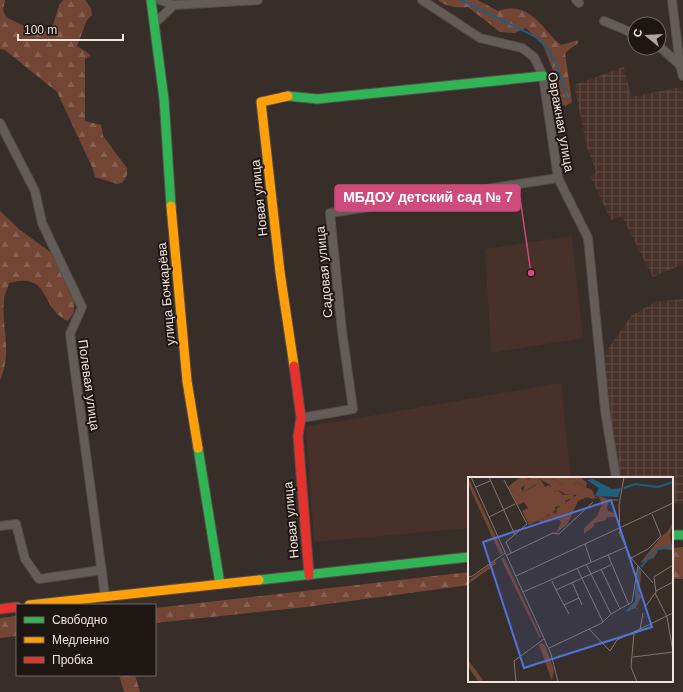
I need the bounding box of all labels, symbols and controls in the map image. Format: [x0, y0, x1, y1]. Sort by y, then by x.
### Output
scale bar [18, 16, 123, 42]
north arrow [627, 16, 667, 56]
text: 100 m [24, 23, 57, 37]
text: С [631, 27, 644, 39]
street label: Овражная улица [545, 71, 577, 174]
street label: Новая улица [247, 158, 270, 237]
callout: МБДОУ детский сад № 7 [335, 185, 520, 211]
text: МБДОУ детский сад № 7 [343, 189, 513, 205]
street label: Садовая улица [312, 225, 335, 318]
street label: улица Бочкарёва [154, 241, 178, 346]
street label: Полевая улица [75, 339, 103, 432]
inset map [468, 477, 673, 682]
street label: Новая улица [280, 480, 302, 559]
legend [16, 604, 156, 676]
text: Свободно [52, 613, 107, 627]
text: Медленно [52, 633, 109, 647]
text: Пробка [52, 653, 93, 667]

